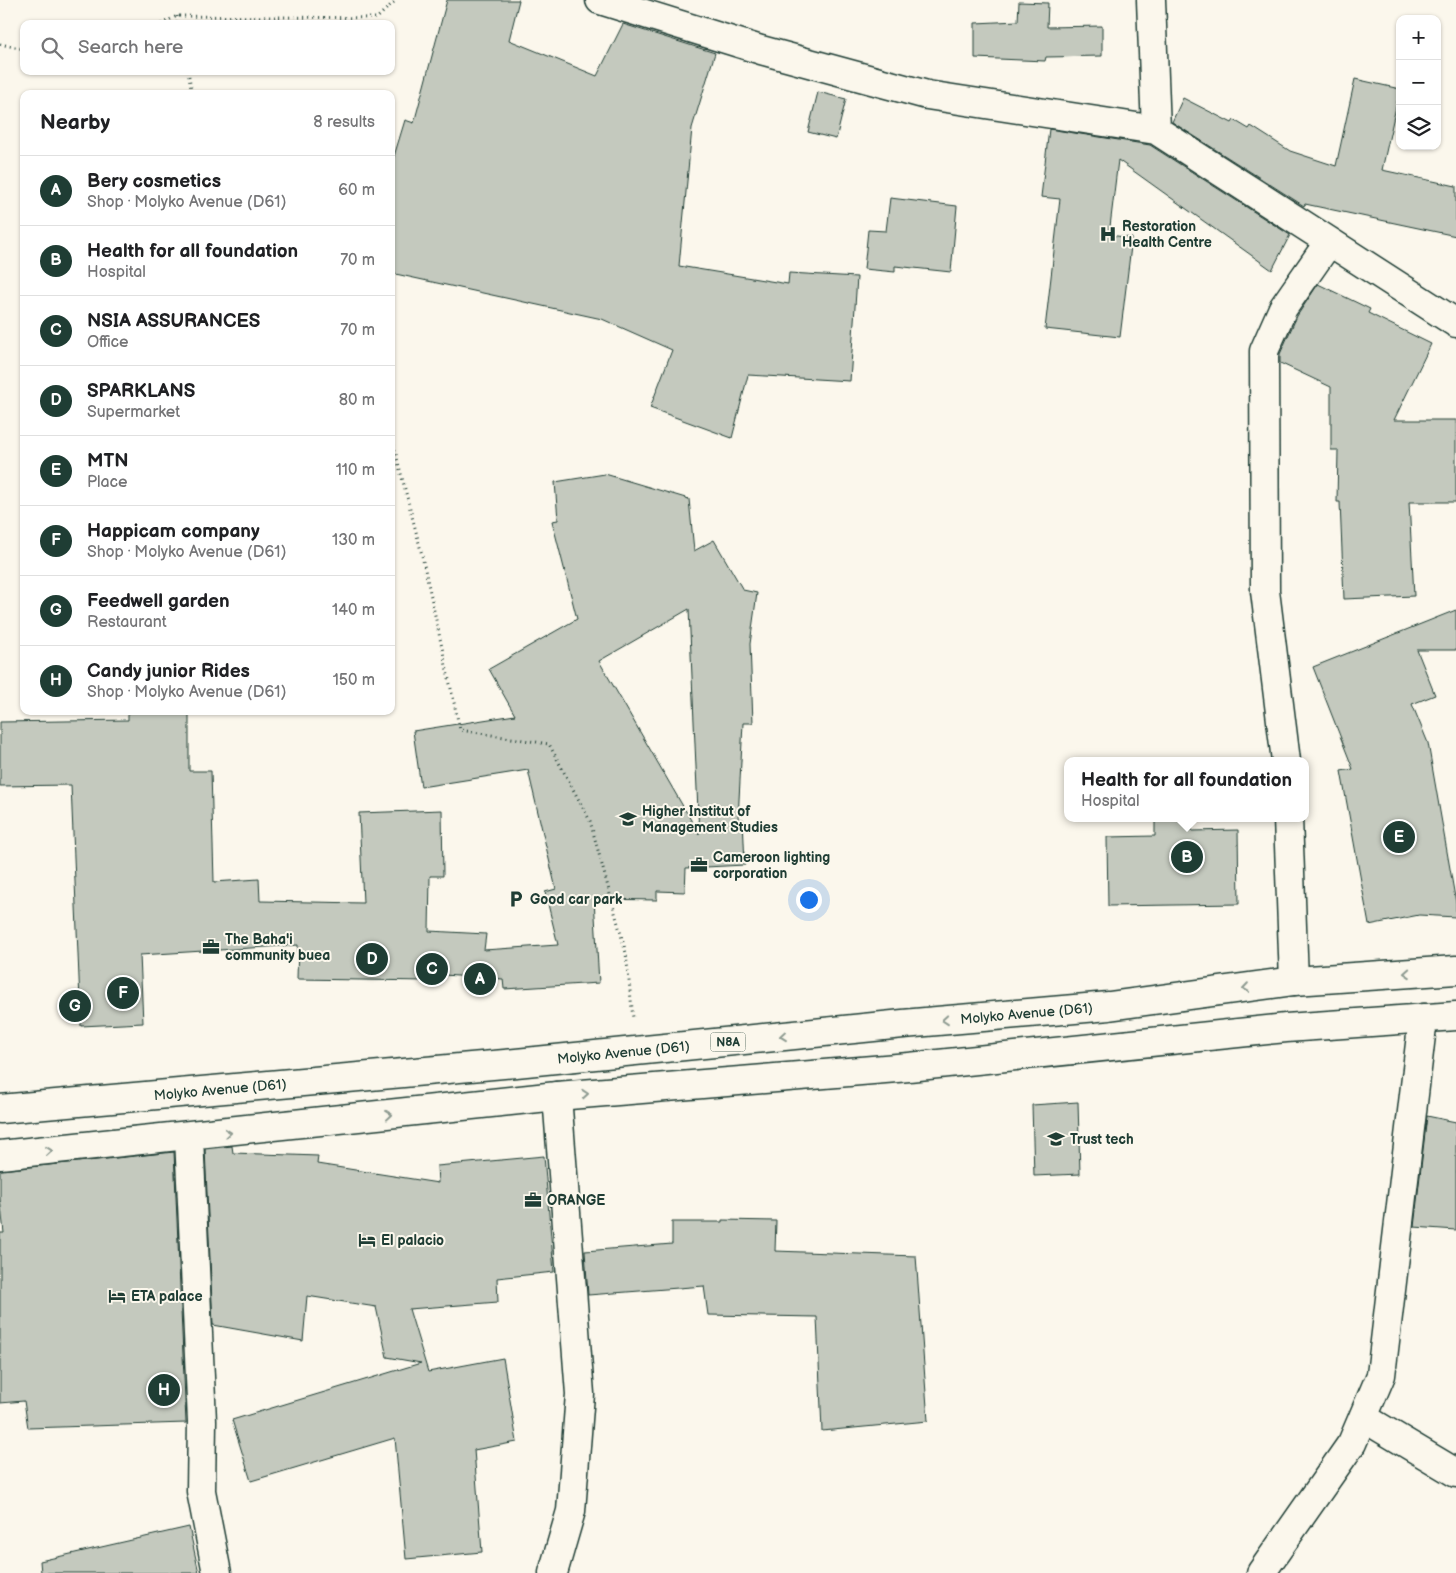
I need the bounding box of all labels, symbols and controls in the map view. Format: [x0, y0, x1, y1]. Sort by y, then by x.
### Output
map controls [1396, 15, 1441, 150]
button: + [1396, 15, 1441, 60]
search box [20, 20, 395, 75]
icon: search [38, 34, 66, 62]
text: Search here [78, 36, 183, 59]
button: − [1396, 60, 1441, 105]
button: layers [1396, 105, 1441, 150]
text: Nearby [40, 110, 110, 135]
text: 8 results [313, 113, 375, 132]
text: Bery cosmetics [87, 170, 221, 193]
text: A [51, 181, 61, 200]
text: 60 m [338, 181, 375, 200]
text: Shop · Molyko Avenue (D61) [87, 193, 286, 212]
place label: Restoration Health Centre [1122, 218, 1212, 251]
hospital icon: Restoration Health Centre [1098, 224, 1118, 244]
text: Health for all foundation [87, 240, 298, 263]
text: B [50, 251, 62, 270]
text: 70 m [340, 251, 375, 270]
text: Hospital [87, 263, 146, 282]
text: NSIA ASSURANCES [87, 310, 260, 333]
text: C [50, 321, 62, 340]
text: 70 m [340, 321, 375, 340]
text: Office [87, 333, 129, 352]
text: SPARKLANS [87, 380, 195, 403]
text: D [50, 391, 62, 410]
text: 80 m [339, 391, 375, 410]
text: Supermarket [87, 403, 180, 422]
text: MTN [87, 450, 128, 473]
text: E [51, 461, 61, 480]
text: 110 m [336, 461, 375, 480]
text: Place [87, 473, 128, 492]
text: Happicam company [87, 520, 260, 543]
text: F [51, 531, 61, 550]
text: 130 m [332, 531, 375, 550]
text: Shop · Molyko Avenue (D61) [87, 543, 286, 562]
text: Feedwell garden [87, 590, 230, 613]
text: G [50, 601, 62, 620]
text: 140 m [332, 601, 375, 620]
text: Restaurant [87, 613, 167, 632]
text: Candy junior Rides [87, 660, 250, 683]
text: H [50, 671, 62, 690]
text: 150 m [333, 671, 375, 690]
text: Shop · Molyko Avenue (D61) [87, 683, 286, 702]
popup [1064, 757, 1309, 822]
text: Health for all foundation [1081, 769, 1292, 792]
text: Hospital [1081, 792, 1140, 811]
place label: Higher Institut of Management Studies [642, 803, 778, 836]
school or university icon: Higher Institut of Management Studies [618, 809, 638, 829]
pin: E [1383, 818, 1415, 856]
pin: B [1171, 838, 1203, 876]
place label: Cameroon lighting corporation [713, 849, 830, 882]
office icon: Cameroon lighting corporation [689, 855, 709, 875]
your location [796, 887, 822, 913]
parking icon: Good car park [506, 889, 526, 909]
place label: Good car park [530, 891, 623, 908]
place label: The Baha'i community buea [225, 931, 330, 964]
office icon: The Baha'i community buea [201, 937, 221, 957]
pin: D [356, 940, 388, 978]
pin: C [416, 950, 448, 988]
pin: A [464, 960, 496, 998]
one-way arrow [1403, 967, 1411, 978]
pin: F [107, 974, 139, 1012]
one-way arrow [1241, 982, 1250, 992]
pin: G [59, 987, 91, 1025]
street label: Molyko Avenue (D61) [960, 999, 1094, 1028]
one-way arrow [941, 1014, 949, 1025]
one-way arrow [779, 1030, 787, 1041]
road number: N8A [710, 1032, 746, 1052]
street label: Molyko Avenue (D61) [556, 1038, 691, 1068]
street label: Molyko Avenue (D61) [153, 1075, 287, 1104]
one-way arrow [582, 1089, 590, 1100]
one-way arrow [385, 1110, 393, 1121]
one-way arrow [224, 1128, 232, 1139]
school or university icon: Trust tech [1046, 1129, 1066, 1149]
place label: Trust tech [1070, 1131, 1134, 1148]
one-way arrow [45, 1146, 53, 1157]
office icon: ORANGE [523, 1190, 543, 1210]
place label: ORANGE [547, 1192, 605, 1209]
hotel icon: El palacio [357, 1230, 377, 1250]
place label: El palacio [381, 1232, 444, 1249]
hotel icon: ETA palace [107, 1286, 127, 1306]
place label: ETA palace [131, 1288, 202, 1305]
pin: H [148, 1371, 180, 1409]

